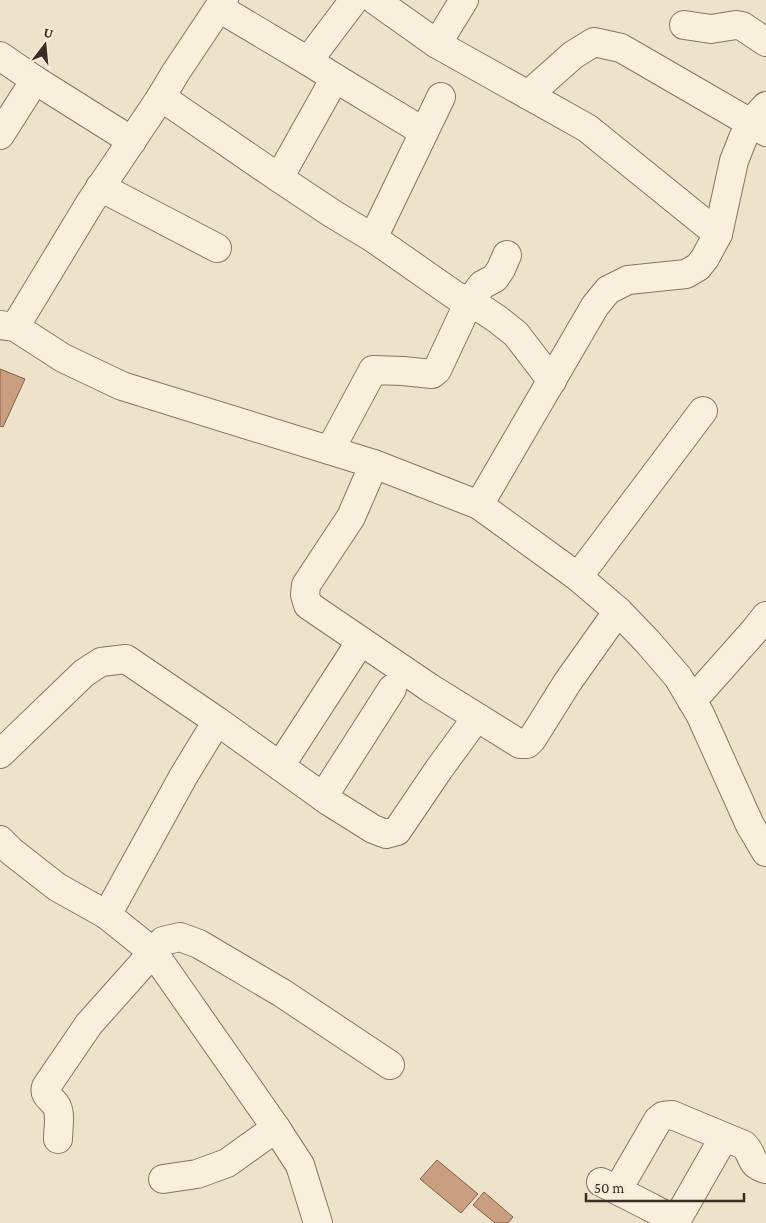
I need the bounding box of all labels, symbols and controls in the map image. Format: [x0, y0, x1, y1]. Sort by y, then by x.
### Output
north arrow [20, 20, 70, 70]
text: U [42, 23, 56, 42]
scale bar [586, 1170, 744, 1202]
text: 50 m [594, 1180, 624, 1196]

